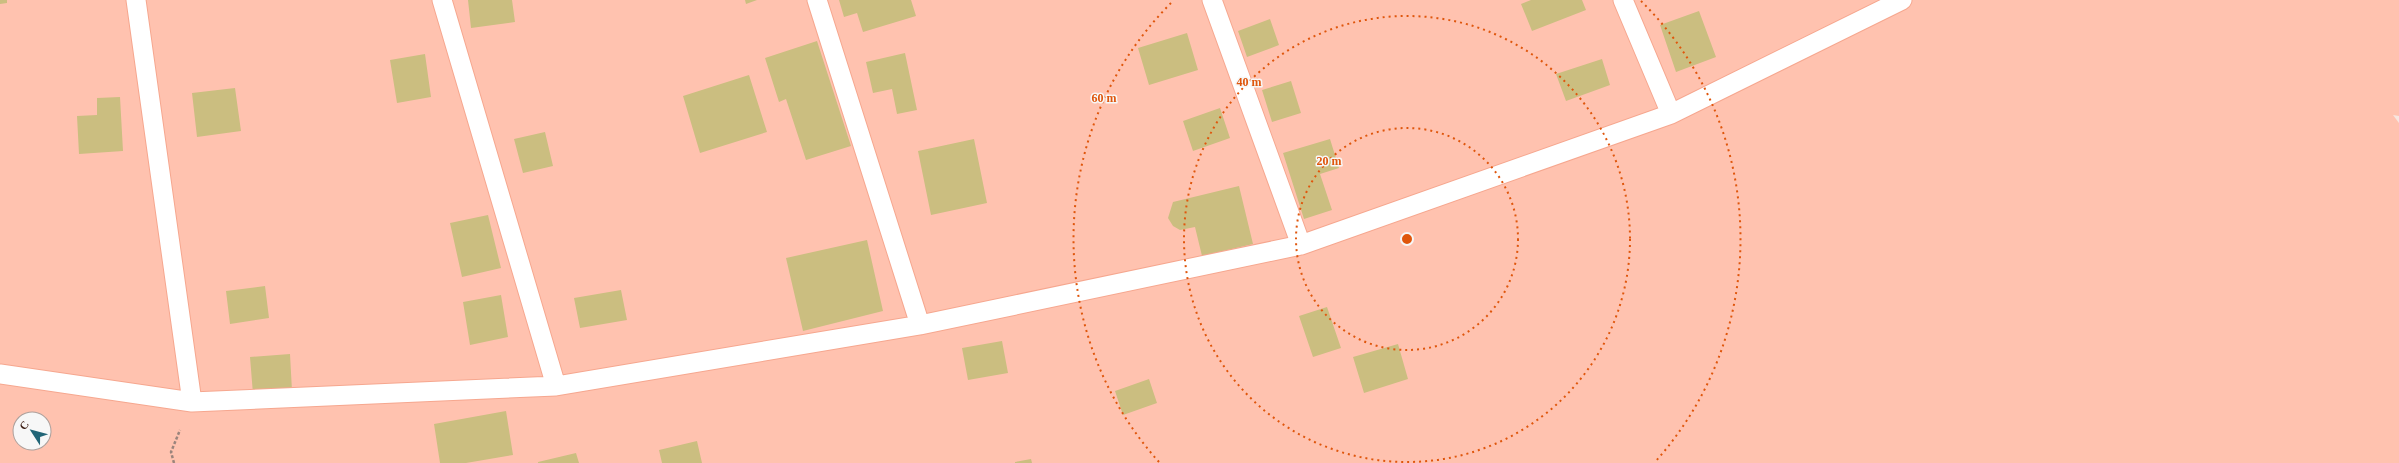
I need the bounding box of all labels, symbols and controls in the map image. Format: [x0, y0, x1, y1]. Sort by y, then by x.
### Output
text: 40 m [1237, 75, 1262, 89]
text: 60 m [1092, 91, 1117, 105]
text: 20 m [1317, 154, 1342, 168]
centre of rings [1400, 232, 1414, 246]
north arrow [12, 411, 52, 451]
text: С [17, 418, 31, 432]

